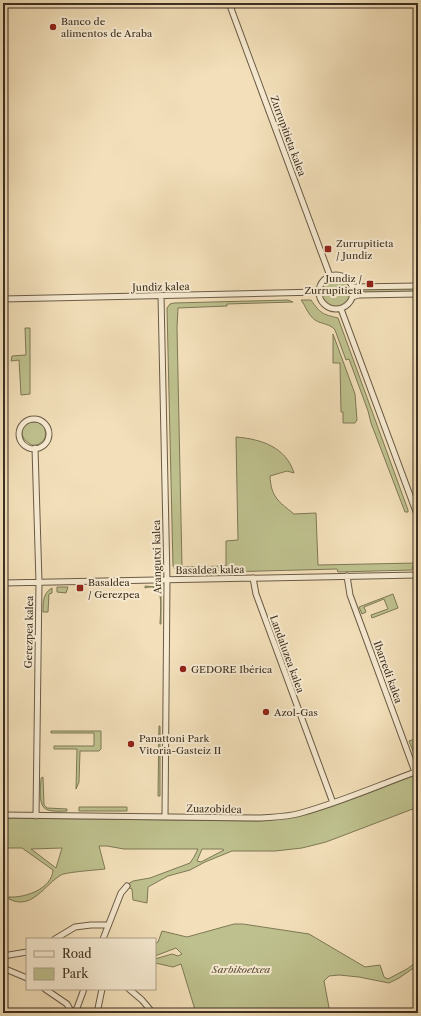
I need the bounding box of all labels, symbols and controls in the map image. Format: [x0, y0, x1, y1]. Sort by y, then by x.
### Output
place label: Banco de alimentos de Araba [61, 15, 153, 40]
marker: Banco de alimentos de Araba [48, 22, 58, 32]
street label: Zurrupitieta kalea [267, 94, 309, 179]
place label: Zurrupitieta / Jundiz [336, 237, 394, 262]
marker: Zurrupitieta / Jundiz [323, 244, 333, 254]
place label: Jundiz / Zurrupitieta [304, 272, 363, 297]
marker: Jundiz / Zurrupitieta [365, 279, 375, 289]
street label: Jundiz kalea [130, 280, 191, 294]
street label: Arangutxi kalea [150, 519, 164, 595]
street label: Basaldea kalea [175, 563, 245, 577]
place label: Basaldea / Gerezpea [88, 576, 141, 601]
marker: Basaldea / Gerezpea [75, 583, 85, 593]
street label: Gerezpea kalea [22, 595, 36, 668]
street label: Landaluzea kalea [267, 613, 307, 695]
street label: Ibarredi kalea [371, 639, 406, 706]
place label: GEDORE Ibérica [191, 663, 273, 676]
marker: GEDORE Ibérica [178, 664, 188, 674]
place label: Azol-Gas [273, 706, 318, 719]
marker: Azol-Gas [261, 707, 271, 717]
place label: Panattoni Park Vitoria-Gasteiz II [138, 732, 221, 757]
marker: Panattoni Park Vitoria-Gasteiz II [126, 739, 136, 749]
street label: Zuazobidea [186, 802, 243, 816]
legend [26, 938, 156, 990]
text: Road [62, 946, 92, 961]
park label: Sarbikoetxea [211, 963, 270, 976]
text: Park [62, 966, 89, 981]

